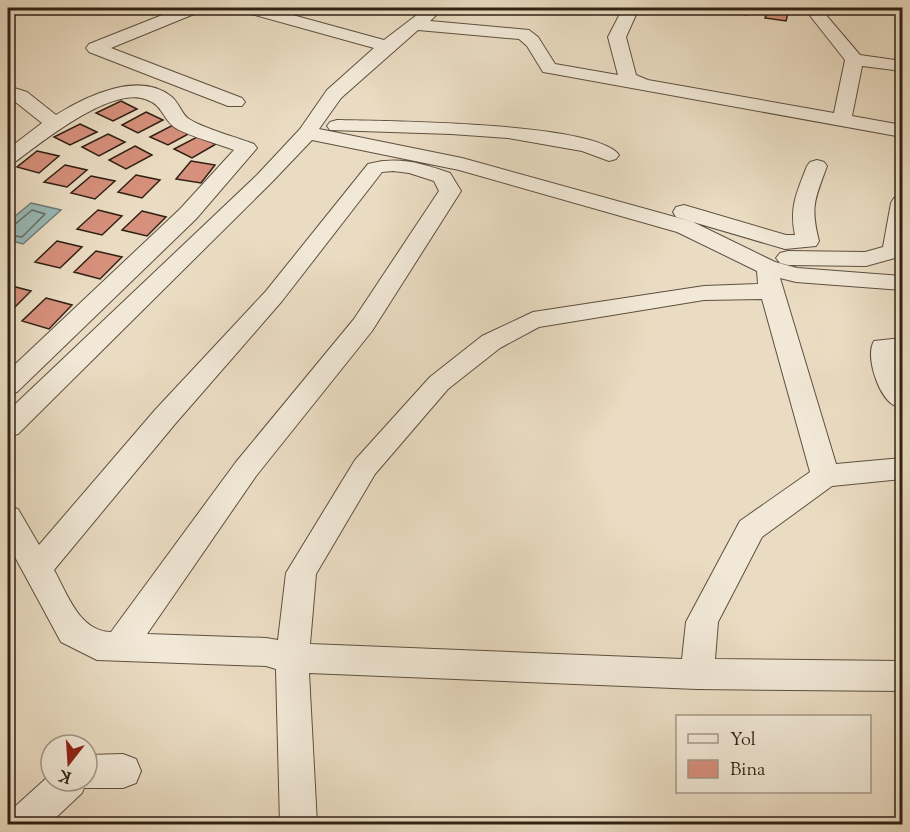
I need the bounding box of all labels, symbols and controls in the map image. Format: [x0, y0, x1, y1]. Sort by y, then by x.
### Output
legend [676, 715, 871, 793]
text: Yol [730, 728, 756, 754]
north arrow [39, 733, 99, 793]
text: Bina [730, 758, 765, 784]
text: K [56, 762, 74, 788]

